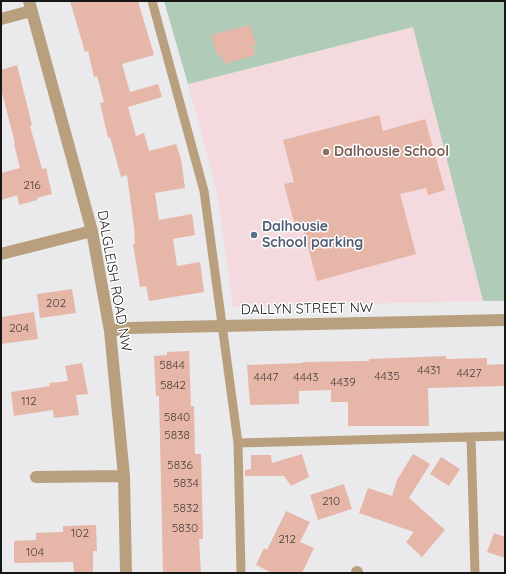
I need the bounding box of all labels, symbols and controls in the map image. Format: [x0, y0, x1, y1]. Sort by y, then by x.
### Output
place label: Dalhousie School [334, 144, 449, 160]
marker: Dalhousie School [321, 147, 331, 157]
house number: 216 [23, 178, 41, 192]
street label: DALGLEISH ROAD NW [93, 209, 135, 353]
place label: Dalhousie School parking [262, 219, 363, 252]
marker: Dalhousie School parking [249, 230, 259, 240]
house number: 202 [46, 296, 66, 310]
street label: DALLYN STREET NW [241, 299, 373, 319]
house number: 204 [9, 321, 29, 335]
house number: 5844 [159, 358, 185, 372]
house number: 4431 [417, 363, 441, 377]
house number: 4427 [456, 366, 482, 380]
house number: 4435 [374, 369, 400, 383]
house number: 4447 [254, 370, 278, 384]
house number: 4443 [293, 370, 319, 384]
house number: 4439 [330, 375, 356, 389]
house number: 5842 [160, 378, 186, 392]
house number: 112 [21, 394, 37, 408]
house number: 5840 [164, 410, 190, 424]
house number: 5838 [164, 428, 190, 442]
house number: 5836 [167, 458, 193, 472]
house number: 5834 [173, 476, 199, 490]
house number: 210 [322, 494, 340, 508]
house number: 5832 [173, 501, 199, 515]
house number: 5830 [172, 521, 198, 535]
house number: 102 [71, 526, 89, 540]
house number: 212 [278, 532, 296, 546]
house number: 104 [26, 545, 44, 559]

